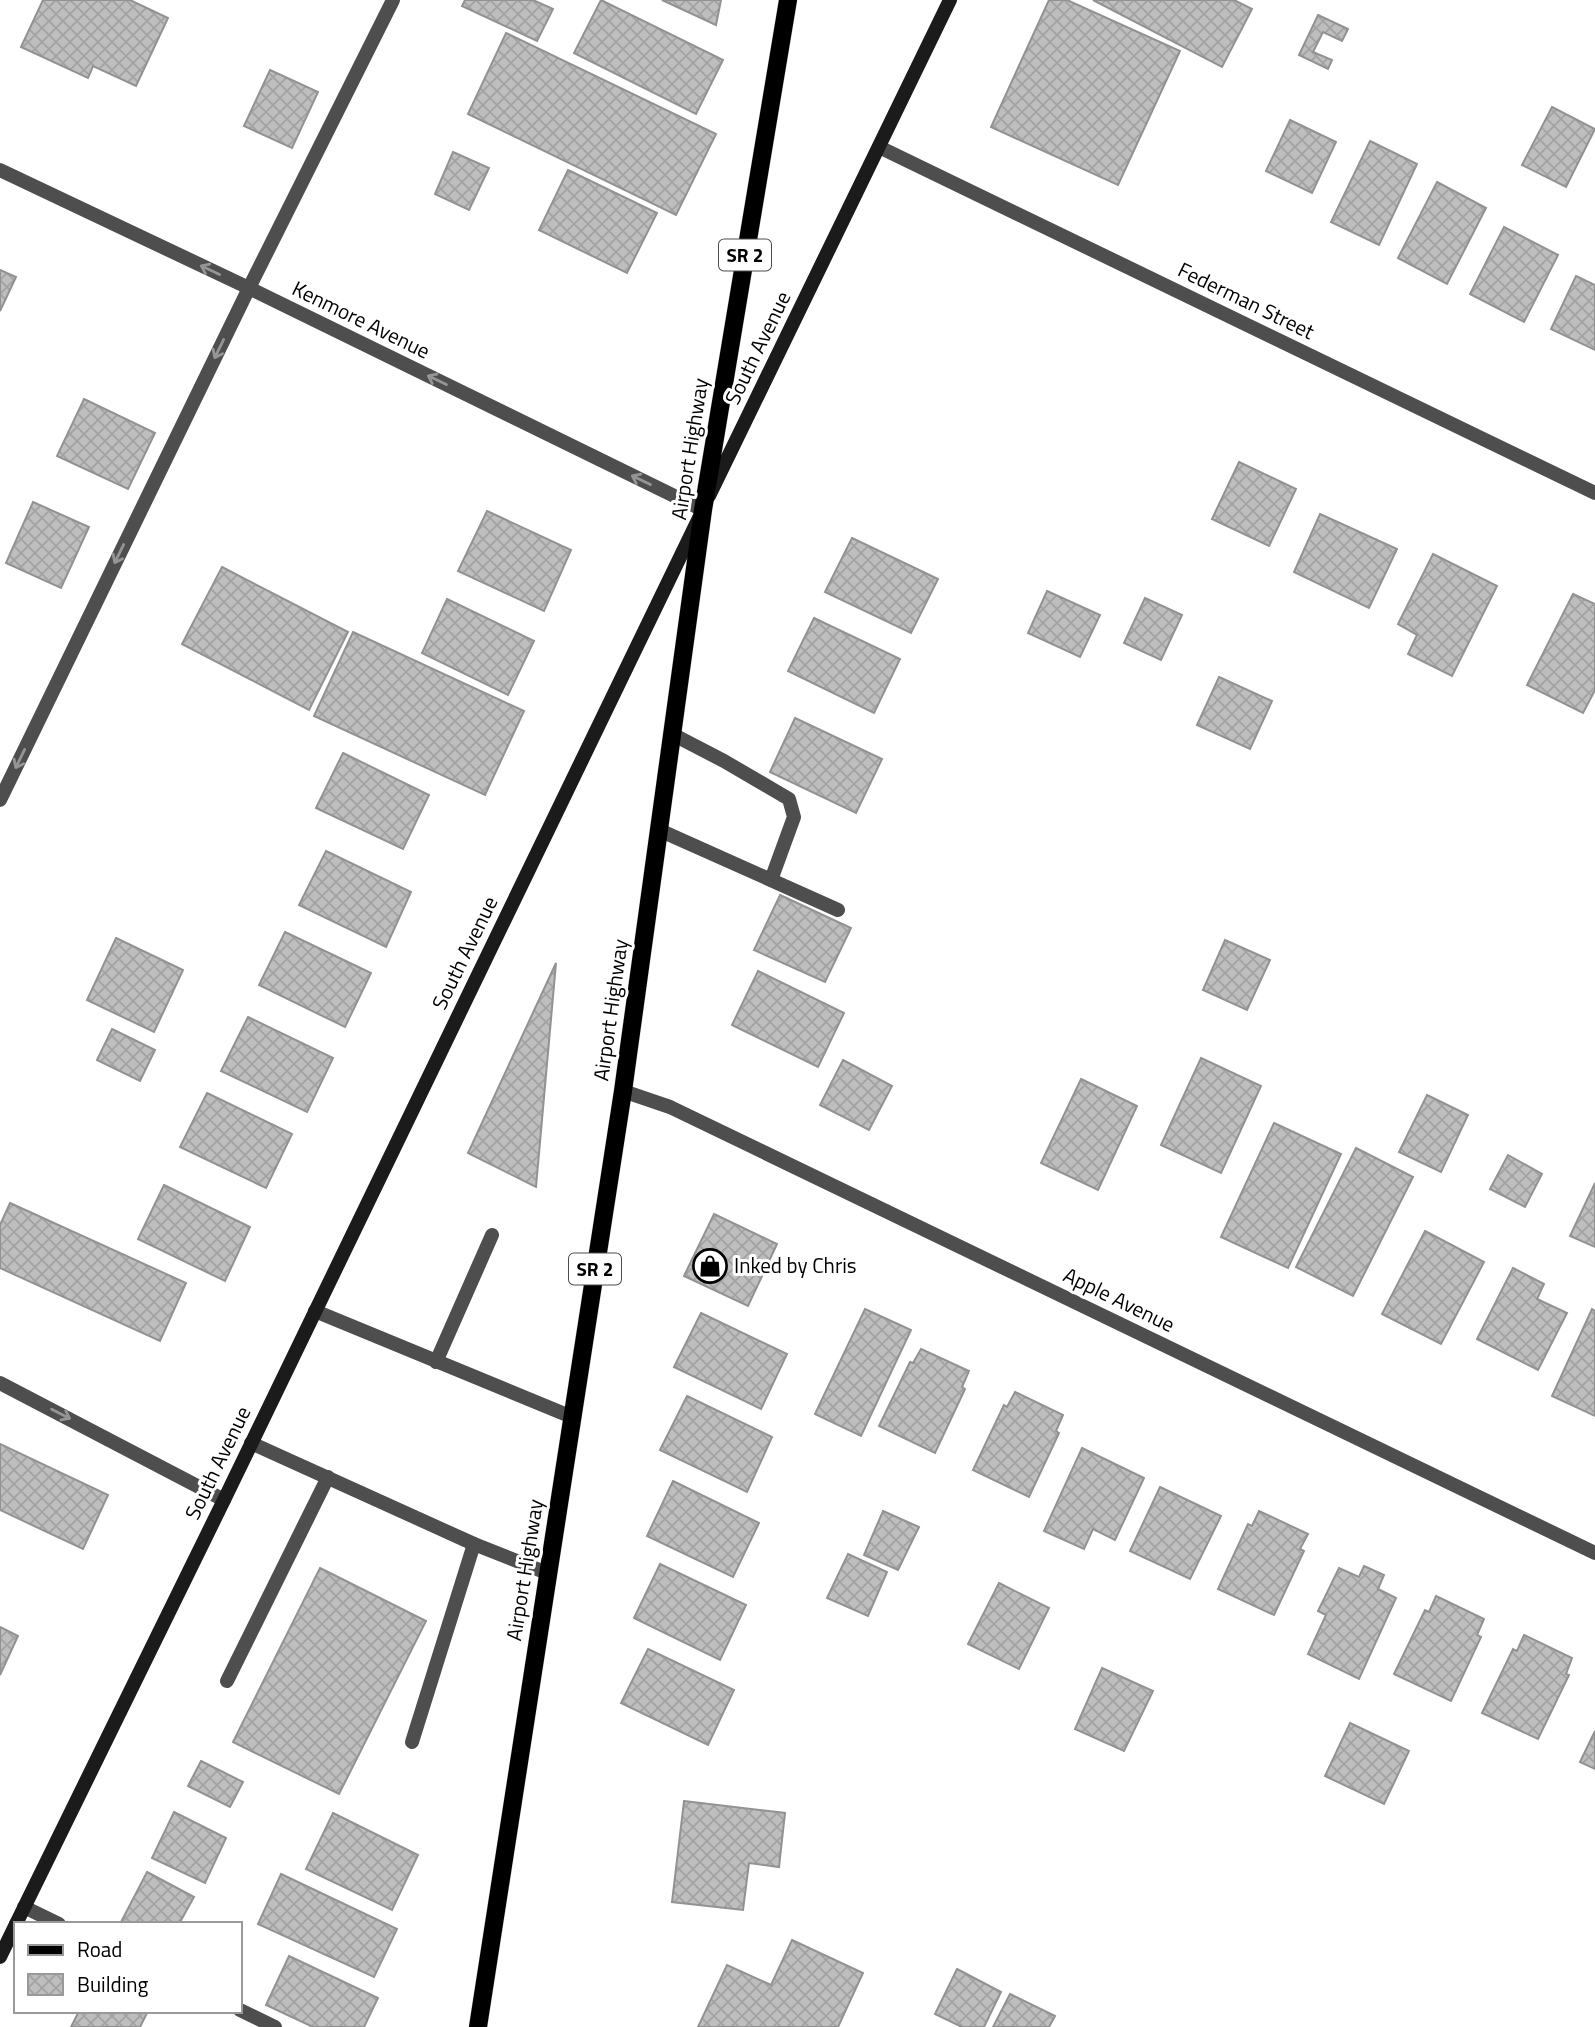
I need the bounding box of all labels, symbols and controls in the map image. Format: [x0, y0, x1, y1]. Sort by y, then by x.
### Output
road number: SR 2 [719, 240, 771, 270]
street label: Federman Street [1173, 253, 1321, 347]
one-way arrow [200, 263, 222, 276]
street label: Kenmore Avenue [287, 272, 436, 366]
street label: South Avenue [716, 285, 798, 410]
one-way arrow [211, 338, 225, 359]
one-way arrow [427, 373, 448, 387]
street label: Airport Highway [662, 376, 716, 522]
one-way arrow [631, 473, 652, 487]
one-way arrow [112, 543, 126, 564]
one-way arrow [13, 748, 26, 769]
street label: South Avenue [423, 890, 505, 1015]
street label: Airport Highway [584, 937, 636, 1083]
shop icon: Inked by Chris [691, 1247, 729, 1285]
place label: Inked by Chris [734, 1249, 857, 1281]
road number: SR 2 [569, 1254, 621, 1284]
street label: Apple Avenue [1058, 1258, 1181, 1340]
street label: South Avenue [176, 1400, 258, 1525]
one-way arrow [50, 1408, 70, 1422]
street label: Airport Highway [497, 1497, 551, 1643]
legend [14, 1922, 242, 2013]
text: Road [77, 1933, 122, 1965]
text: Building [77, 1968, 149, 2000]

